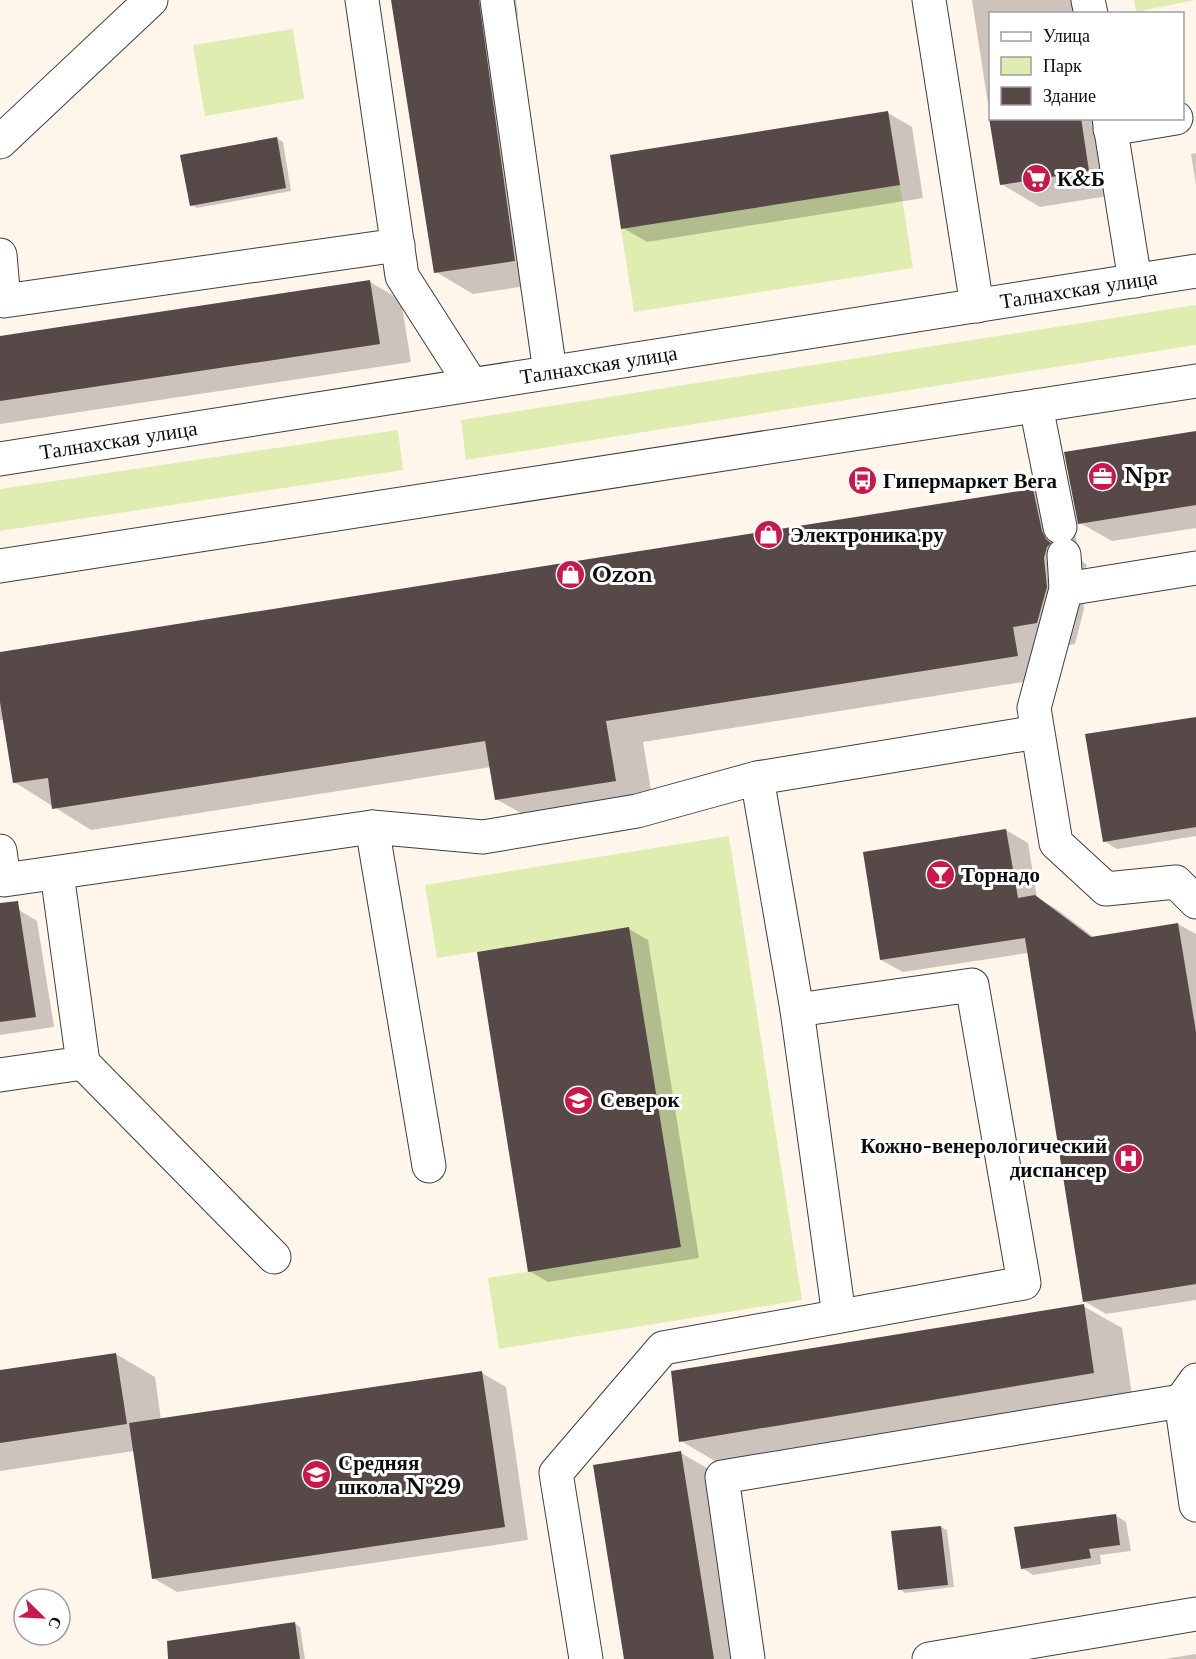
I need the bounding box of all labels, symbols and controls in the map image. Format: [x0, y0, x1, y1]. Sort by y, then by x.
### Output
legend [989, 12, 1184, 120]
text: Улица [1043, 25, 1090, 47]
text: Парк [1043, 55, 1082, 77]
text: Здание [1043, 85, 1096, 107]
supermarket icon: К&Б [1020, 163, 1052, 195]
place label: К&Б [1057, 166, 1105, 192]
street label: Талнахская улица [998, 264, 1160, 315]
street label: Талнахская улица [518, 340, 680, 390]
street label: Талнахская улица [38, 415, 200, 466]
office icon: Npr [1087, 460, 1119, 492]
place label: Npr [1124, 463, 1169, 489]
bus stop icon: Гипермаркет Вега [846, 465, 878, 497]
place label: Гипермаркет Вега [883, 468, 1057, 494]
shop icon: Электроника.ру [753, 519, 785, 551]
place label: Электроника.ру [790, 522, 944, 548]
shop icon: Ozon [555, 559, 587, 591]
place label: Ozon [592, 562, 653, 588]
bar icon: Торнадо [924, 859, 956, 891]
place label: Торнадо [961, 862, 1040, 888]
school or university icon: Северок [563, 1084, 595, 1116]
place label: Северок [600, 1087, 681, 1113]
place label: Кожно-венерологический диспансер [860, 1133, 1107, 1183]
hospital icon: Кожно-венерологический диспансер [1112, 1142, 1144, 1174]
place label: Средняя школа №29 [338, 1450, 461, 1500]
school or university icon: Средняя школа №29 [301, 1459, 333, 1491]
north arrow [12, 1587, 72, 1647]
text: С [44, 1614, 67, 1632]

